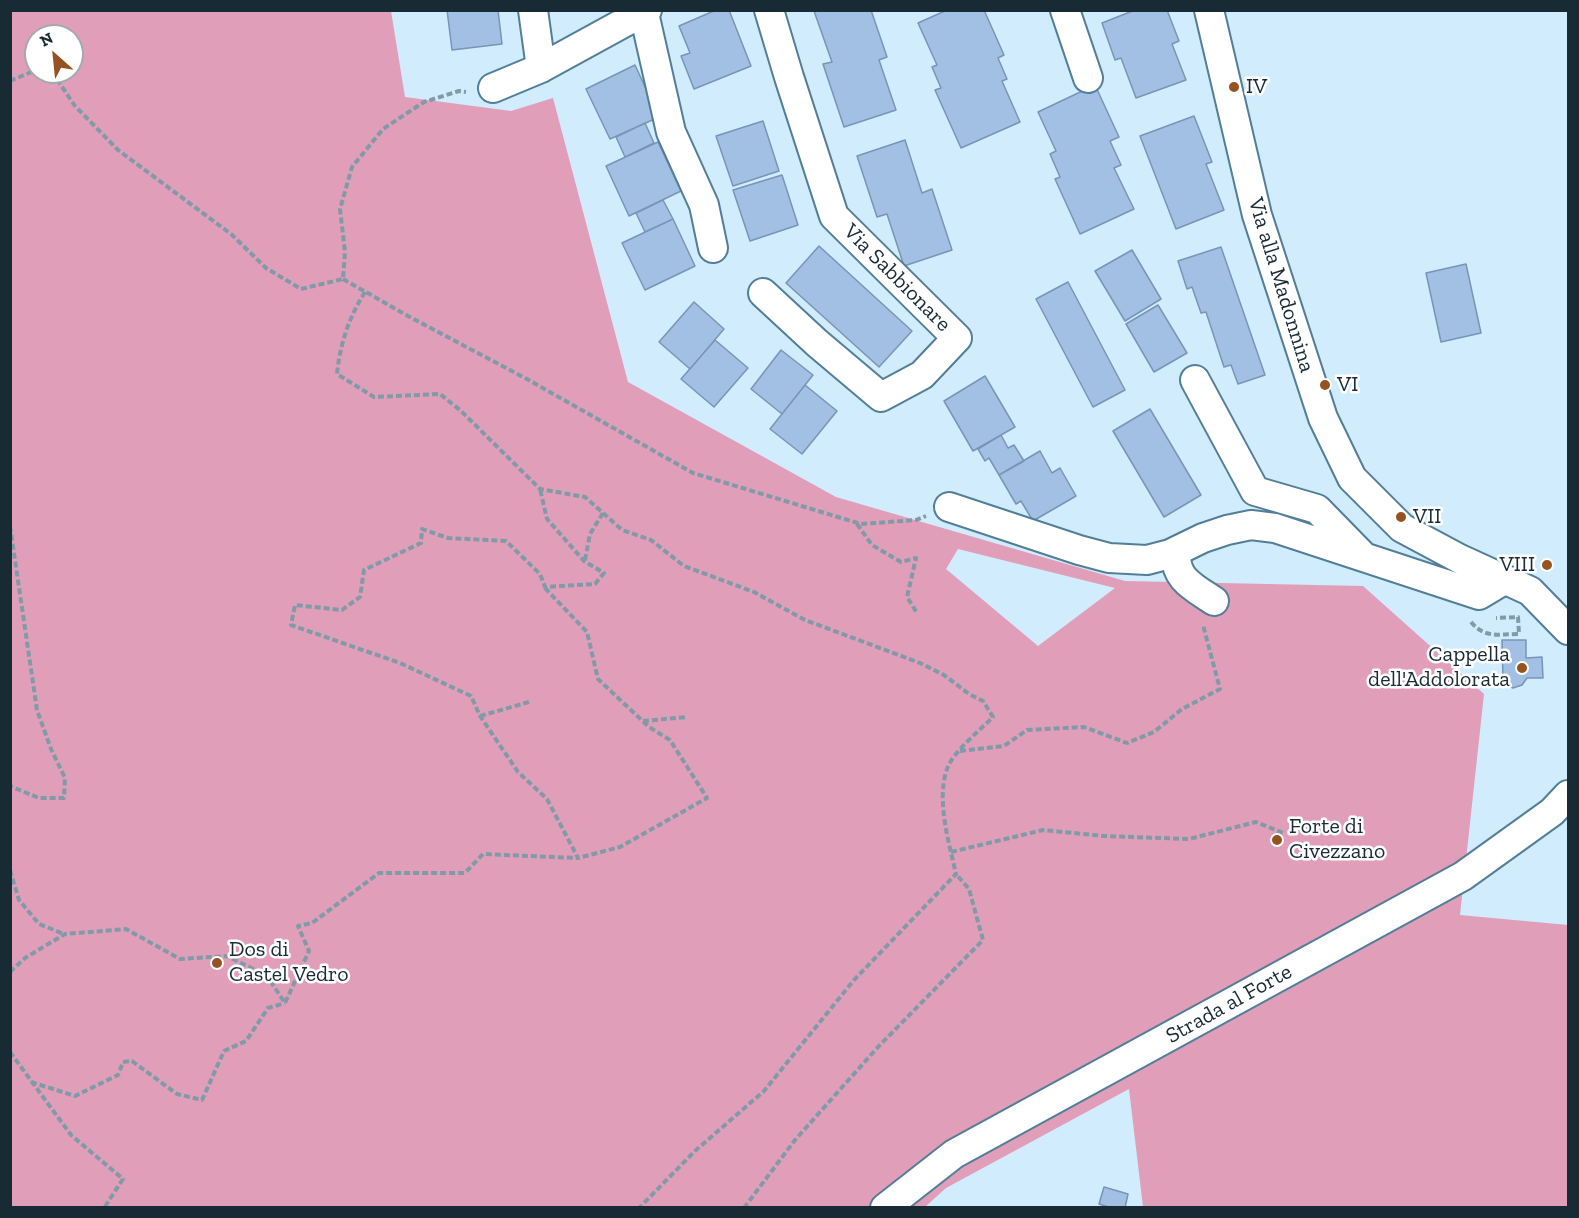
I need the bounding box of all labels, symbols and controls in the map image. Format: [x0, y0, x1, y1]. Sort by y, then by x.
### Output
north arrow [24, 24, 84, 84]
text: N [37, 28, 56, 51]
place label: IV [1246, 74, 1267, 100]
marker: IV [1227, 80, 1241, 94]
street label: Via alla Madonnina [1242, 194, 1320, 376]
street label: Via Sabbionare [838, 219, 956, 337]
place label: VI [1337, 372, 1358, 398]
marker: VI [1318, 378, 1332, 392]
place label: VII [1413, 504, 1441, 530]
marker: VII [1394, 510, 1408, 524]
place label: VIII [1499, 552, 1535, 578]
marker: VIII [1540, 558, 1554, 572]
place label: Cappella dell'Addolorata [1368, 642, 1510, 694]
marker: Cappella dell'Addolorata [1515, 661, 1529, 675]
place label: Forte di Civezzano [1289, 814, 1385, 866]
marker: Forte di Civezzano [1270, 833, 1284, 847]
place label: Dos di Castel Vedro [229, 937, 349, 988]
marker: Dos di Castel Vedro [210, 956, 224, 970]
street label: Strada al Forte [1161, 959, 1297, 1049]

